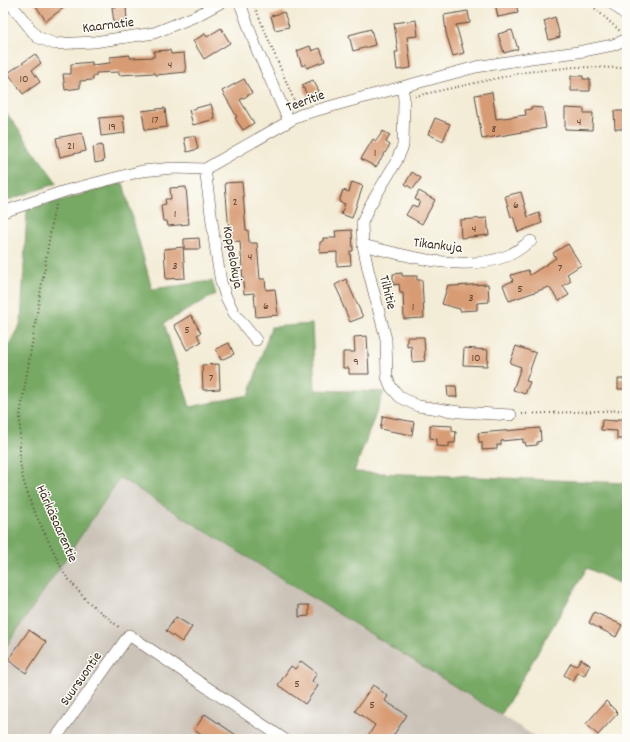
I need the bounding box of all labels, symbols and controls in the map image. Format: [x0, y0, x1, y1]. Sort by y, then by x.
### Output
street label: Kaarnatie [81, 13, 135, 39]
house number: 4 [168, 57, 173, 74]
house number: 10 [19, 71, 29, 88]
street label: Teeritie [284, 86, 328, 118]
house number: 17 [151, 112, 159, 129]
house number: 4 [577, 114, 582, 131]
house number: 19 [108, 119, 116, 136]
house number: 8 [492, 121, 497, 138]
house number: 21 [67, 138, 75, 155]
house number: 1 [374, 145, 376, 162]
house number: 2 [232, 194, 238, 211]
house number: 6 [513, 197, 519, 214]
house number: 1 [174, 206, 176, 223]
house number: 4 [472, 221, 477, 238]
street label: Koppelokuja [217, 224, 247, 291]
street label: Tikankuja [412, 233, 464, 259]
house number: 4 [248, 249, 253, 266]
house number: 3 [172, 258, 178, 275]
house number: 7 [558, 260, 563, 277]
street label: Tilhitie [373, 273, 401, 312]
house number: 5 [517, 281, 523, 298]
house number: 3 [468, 290, 474, 307]
house number: 6 [263, 298, 269, 315]
house number: 1 [412, 299, 414, 316]
house number: 5 [184, 322, 190, 339]
house number: 10 [471, 350, 481, 367]
house number: 9 [353, 354, 359, 371]
house number: 7 [209, 370, 214, 387]
street label: Härkäsaarentie [30, 482, 82, 566]
street label: Suursuontie [56, 648, 108, 710]
house number: 5 [294, 676, 300, 693]
house number: 5 [369, 697, 375, 714]

